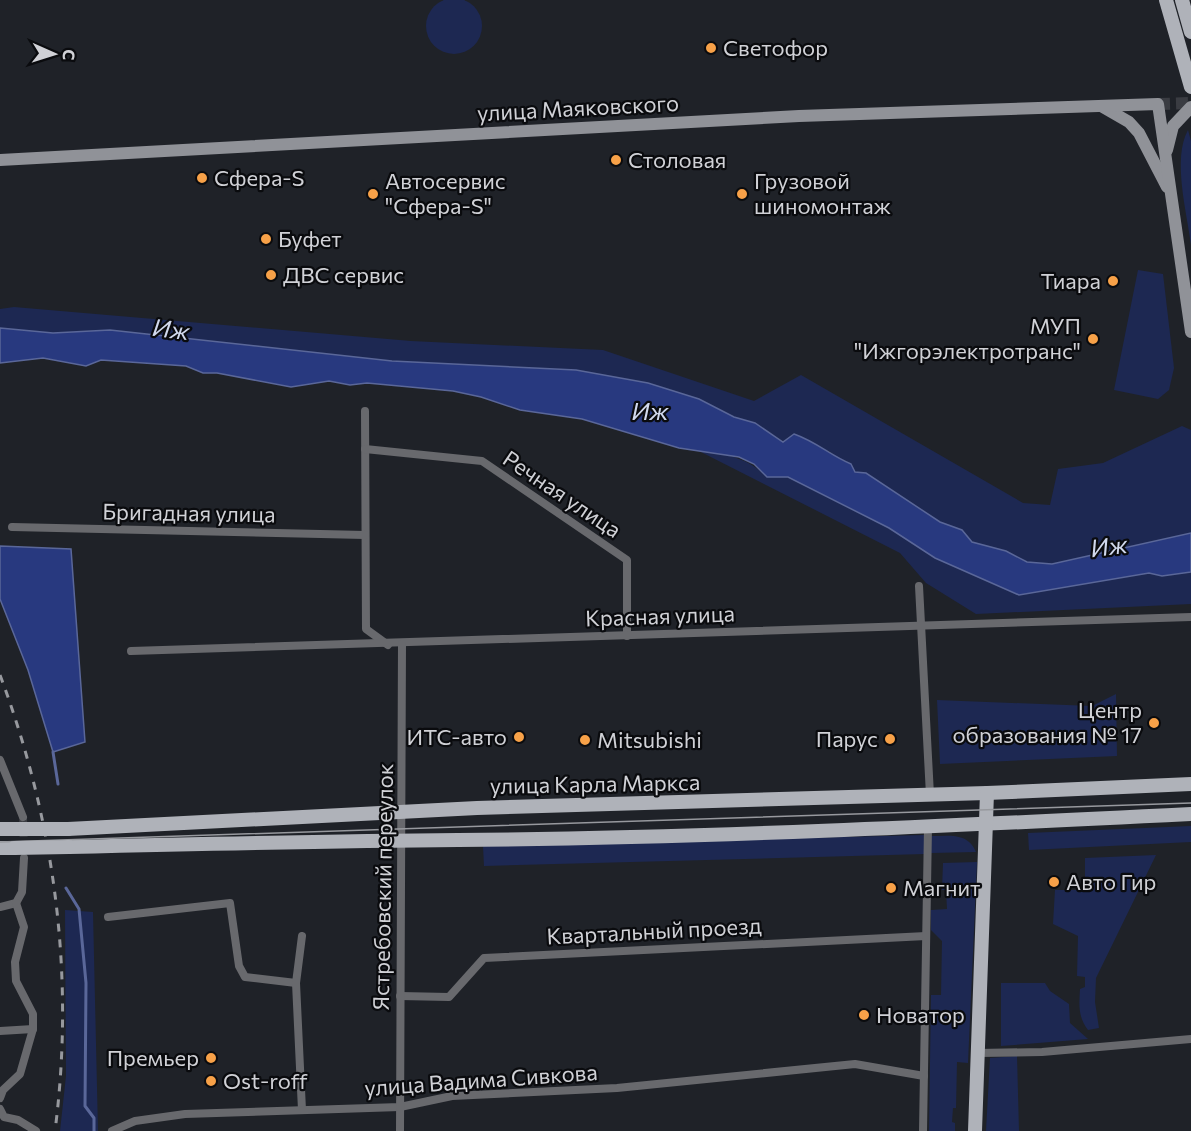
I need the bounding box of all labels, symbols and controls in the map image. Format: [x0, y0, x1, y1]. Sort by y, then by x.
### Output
north arrow [24, 24, 84, 84]
place label: Светофор [723, 34, 828, 61]
marker: Светофор [704, 41, 718, 55]
text: С [60, 49, 79, 61]
street label: улица Маяковского [476, 89, 680, 126]
place label: Столовая [628, 146, 726, 173]
marker: Столовая [609, 153, 623, 167]
place label: Сфера-S [214, 164, 305, 191]
place label: Автосервис "Сфера-S" [385, 167, 506, 219]
place label: Грузовой шиномонтаж [754, 167, 892, 219]
marker: Сфера-S [195, 171, 209, 185]
marker: Автосервис "Сфера-S" [366, 187, 380, 201]
marker: Грузовой шиномонтаж [735, 187, 749, 201]
place label: Буфет [278, 225, 342, 252]
marker: Буфет [259, 232, 273, 246]
place label: ДВС сервис [283, 261, 404, 288]
place label: Тиара [1040, 267, 1101, 294]
marker: ДВС сервис [264, 268, 278, 282]
marker: Тиара [1106, 274, 1120, 288]
water label: Иж [151, 312, 192, 345]
place label: МУП "Ижгорэлектротранс" [854, 312, 1081, 364]
marker: МУП "Ижгорэлектротранс" [1086, 332, 1100, 346]
water label: Иж [631, 396, 670, 425]
street label: Речная улица [498, 444, 626, 543]
street label: Бригадная улица [102, 497, 276, 528]
water label: Иж [1089, 529, 1130, 562]
street label: Красная улица [585, 599, 735, 632]
place label: Центр образования № 17 [952, 696, 1142, 748]
marker: Центр образования № 17 [1147, 716, 1161, 730]
place label: ИТС-авто [407, 723, 507, 750]
place label: Парус [816, 725, 878, 752]
place label: Mitsubishi [597, 726, 702, 753]
marker: ИТС-авто [512, 730, 526, 744]
marker: Парус [883, 732, 897, 746]
marker: Mitsubishi [578, 733, 592, 747]
street label: Ястребовский переулок [367, 763, 398, 1011]
street label: улица Карла Маркса [490, 768, 700, 799]
place label: Авто Гир [1066, 868, 1156, 895]
place label: Магнит [903, 874, 980, 901]
marker: Авто Гир [1047, 875, 1061, 889]
marker: Магнит [884, 881, 898, 895]
street label: Квартальный проезд [546, 911, 762, 950]
place label: Новатор [876, 1001, 965, 1028]
marker: Новатор [857, 1008, 871, 1022]
place label: Премьер [107, 1044, 199, 1071]
marker: Премьер [204, 1051, 218, 1065]
street label: улица Вадима Сивкова [363, 1058, 598, 1101]
place label: Ost-roff [223, 1067, 308, 1094]
marker: Ost-roff [204, 1074, 218, 1088]

